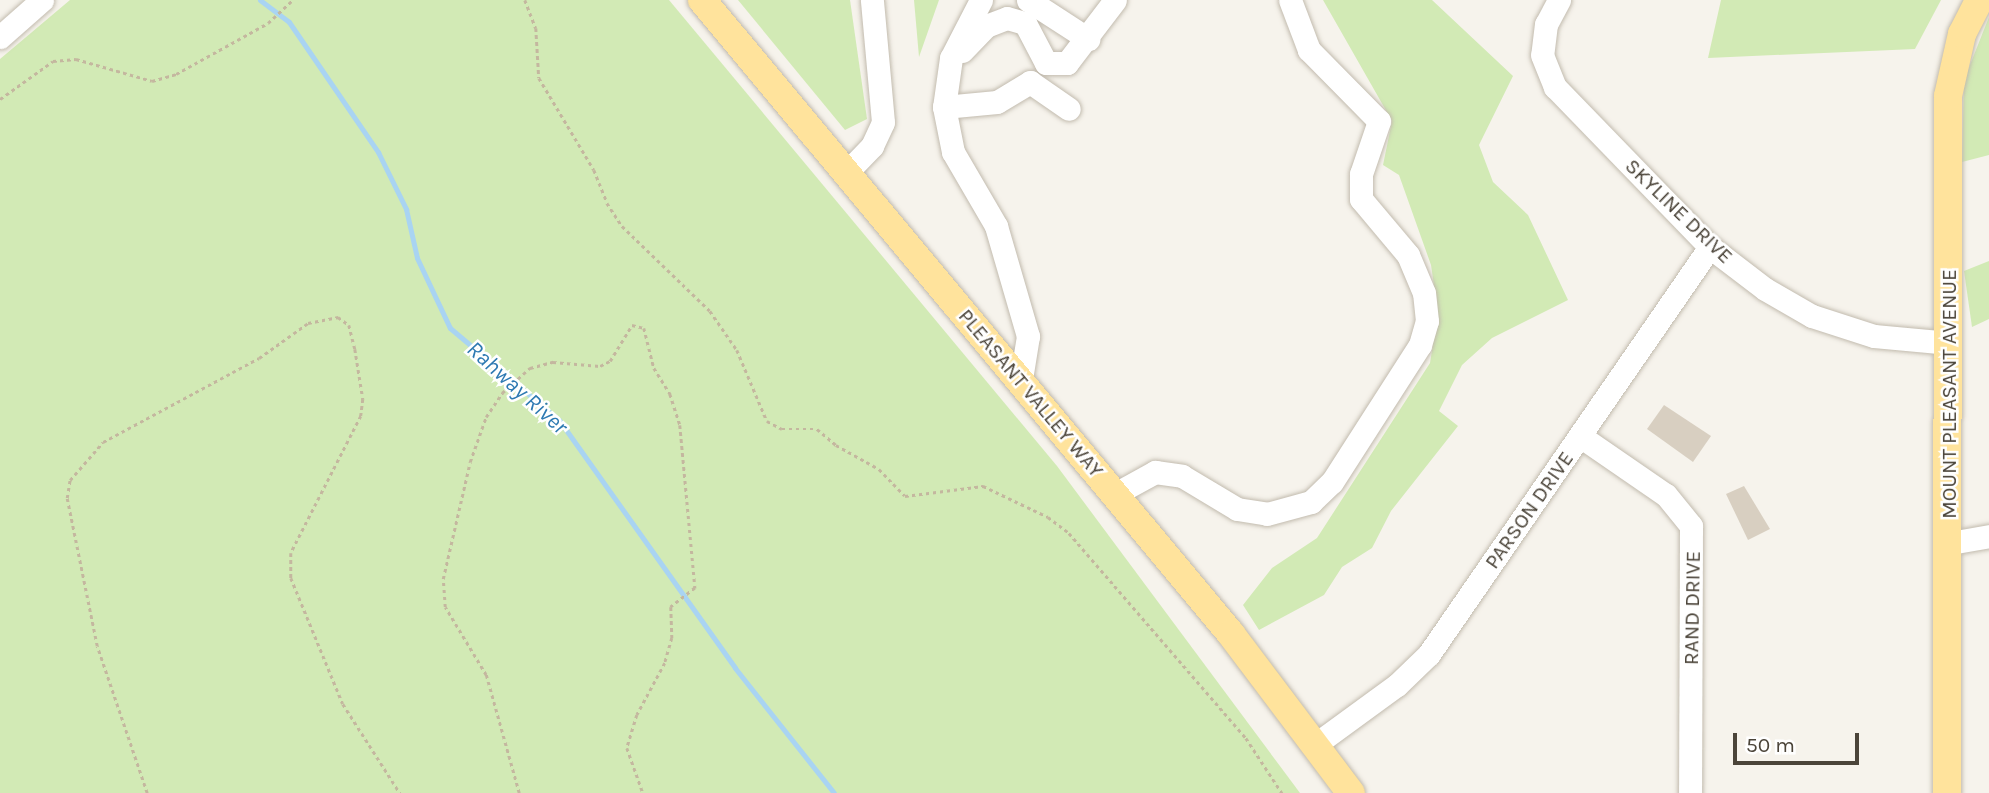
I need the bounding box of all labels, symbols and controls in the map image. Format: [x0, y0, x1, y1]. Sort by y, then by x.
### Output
street label: SKYLINE DRIVE [1620, 153, 1738, 269]
street label: MOUNT PLEASANT AVENUE [1936, 269, 1962, 519]
street label: PLEASANT VALLEY WAY [953, 304, 1109, 482]
water label: Rahway River [461, 336, 573, 440]
street label: PARSON DRIVE [1479, 446, 1579, 574]
street label: RAND DRIVE [1678, 551, 1706, 665]
scale bar [1737, 720, 1863, 764]
text: 50 m [1746, 733, 1795, 757]

